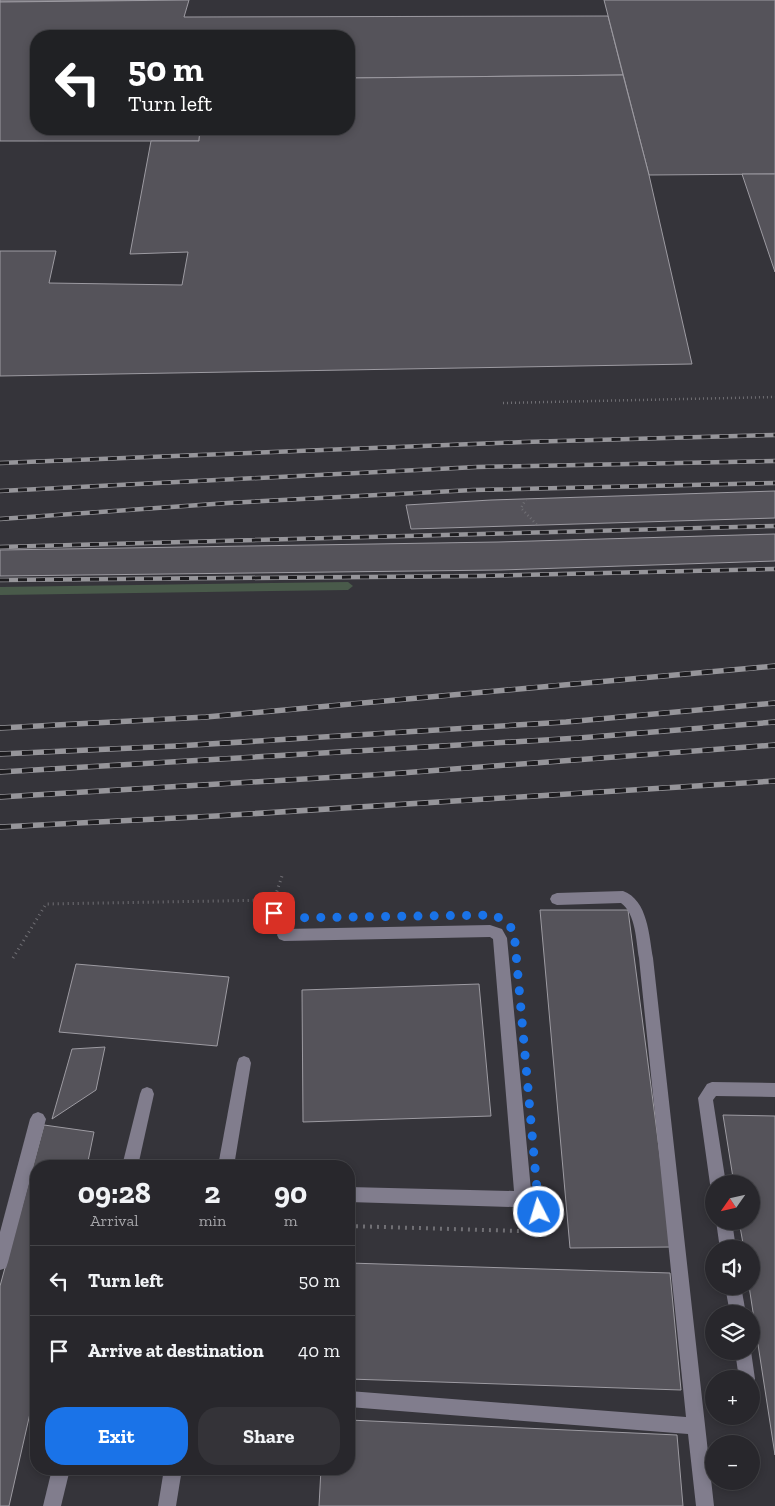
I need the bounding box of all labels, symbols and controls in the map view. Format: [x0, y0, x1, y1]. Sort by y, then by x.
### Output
text: 50 m [128, 48, 204, 90]
icon: left [45, 50, 110, 115]
text: Turn left [128, 90, 212, 117]
pin [253, 892, 295, 934]
icon: arrive [260, 899, 288, 927]
text: 09:28 [78, 1175, 151, 1211]
text: 2 [204, 1175, 220, 1211]
text: 90 [274, 1175, 307, 1211]
north arrow [705, 1175, 760, 1230]
map controls [705, 1175, 760, 1490]
position arrow [512, 1185, 564, 1237]
text: Arrival [90, 1211, 138, 1230]
text: min [199, 1211, 226, 1230]
text: m [284, 1211, 297, 1230]
button: sound [705, 1240, 760, 1295]
icon: left [45, 1267, 73, 1295]
text: Turn left [88, 1269, 163, 1292]
text: 50 m [299, 1269, 340, 1292]
button: layers [705, 1305, 760, 1360]
icon: arrive [45, 1337, 73, 1365]
text: Arrive at destination [88, 1339, 264, 1362]
text: 40 m [298, 1339, 340, 1362]
button: + [705, 1370, 760, 1425]
button: Exit [45, 1407, 188, 1465]
button: Share [198, 1407, 340, 1465]
button: − [705, 1435, 760, 1490]

